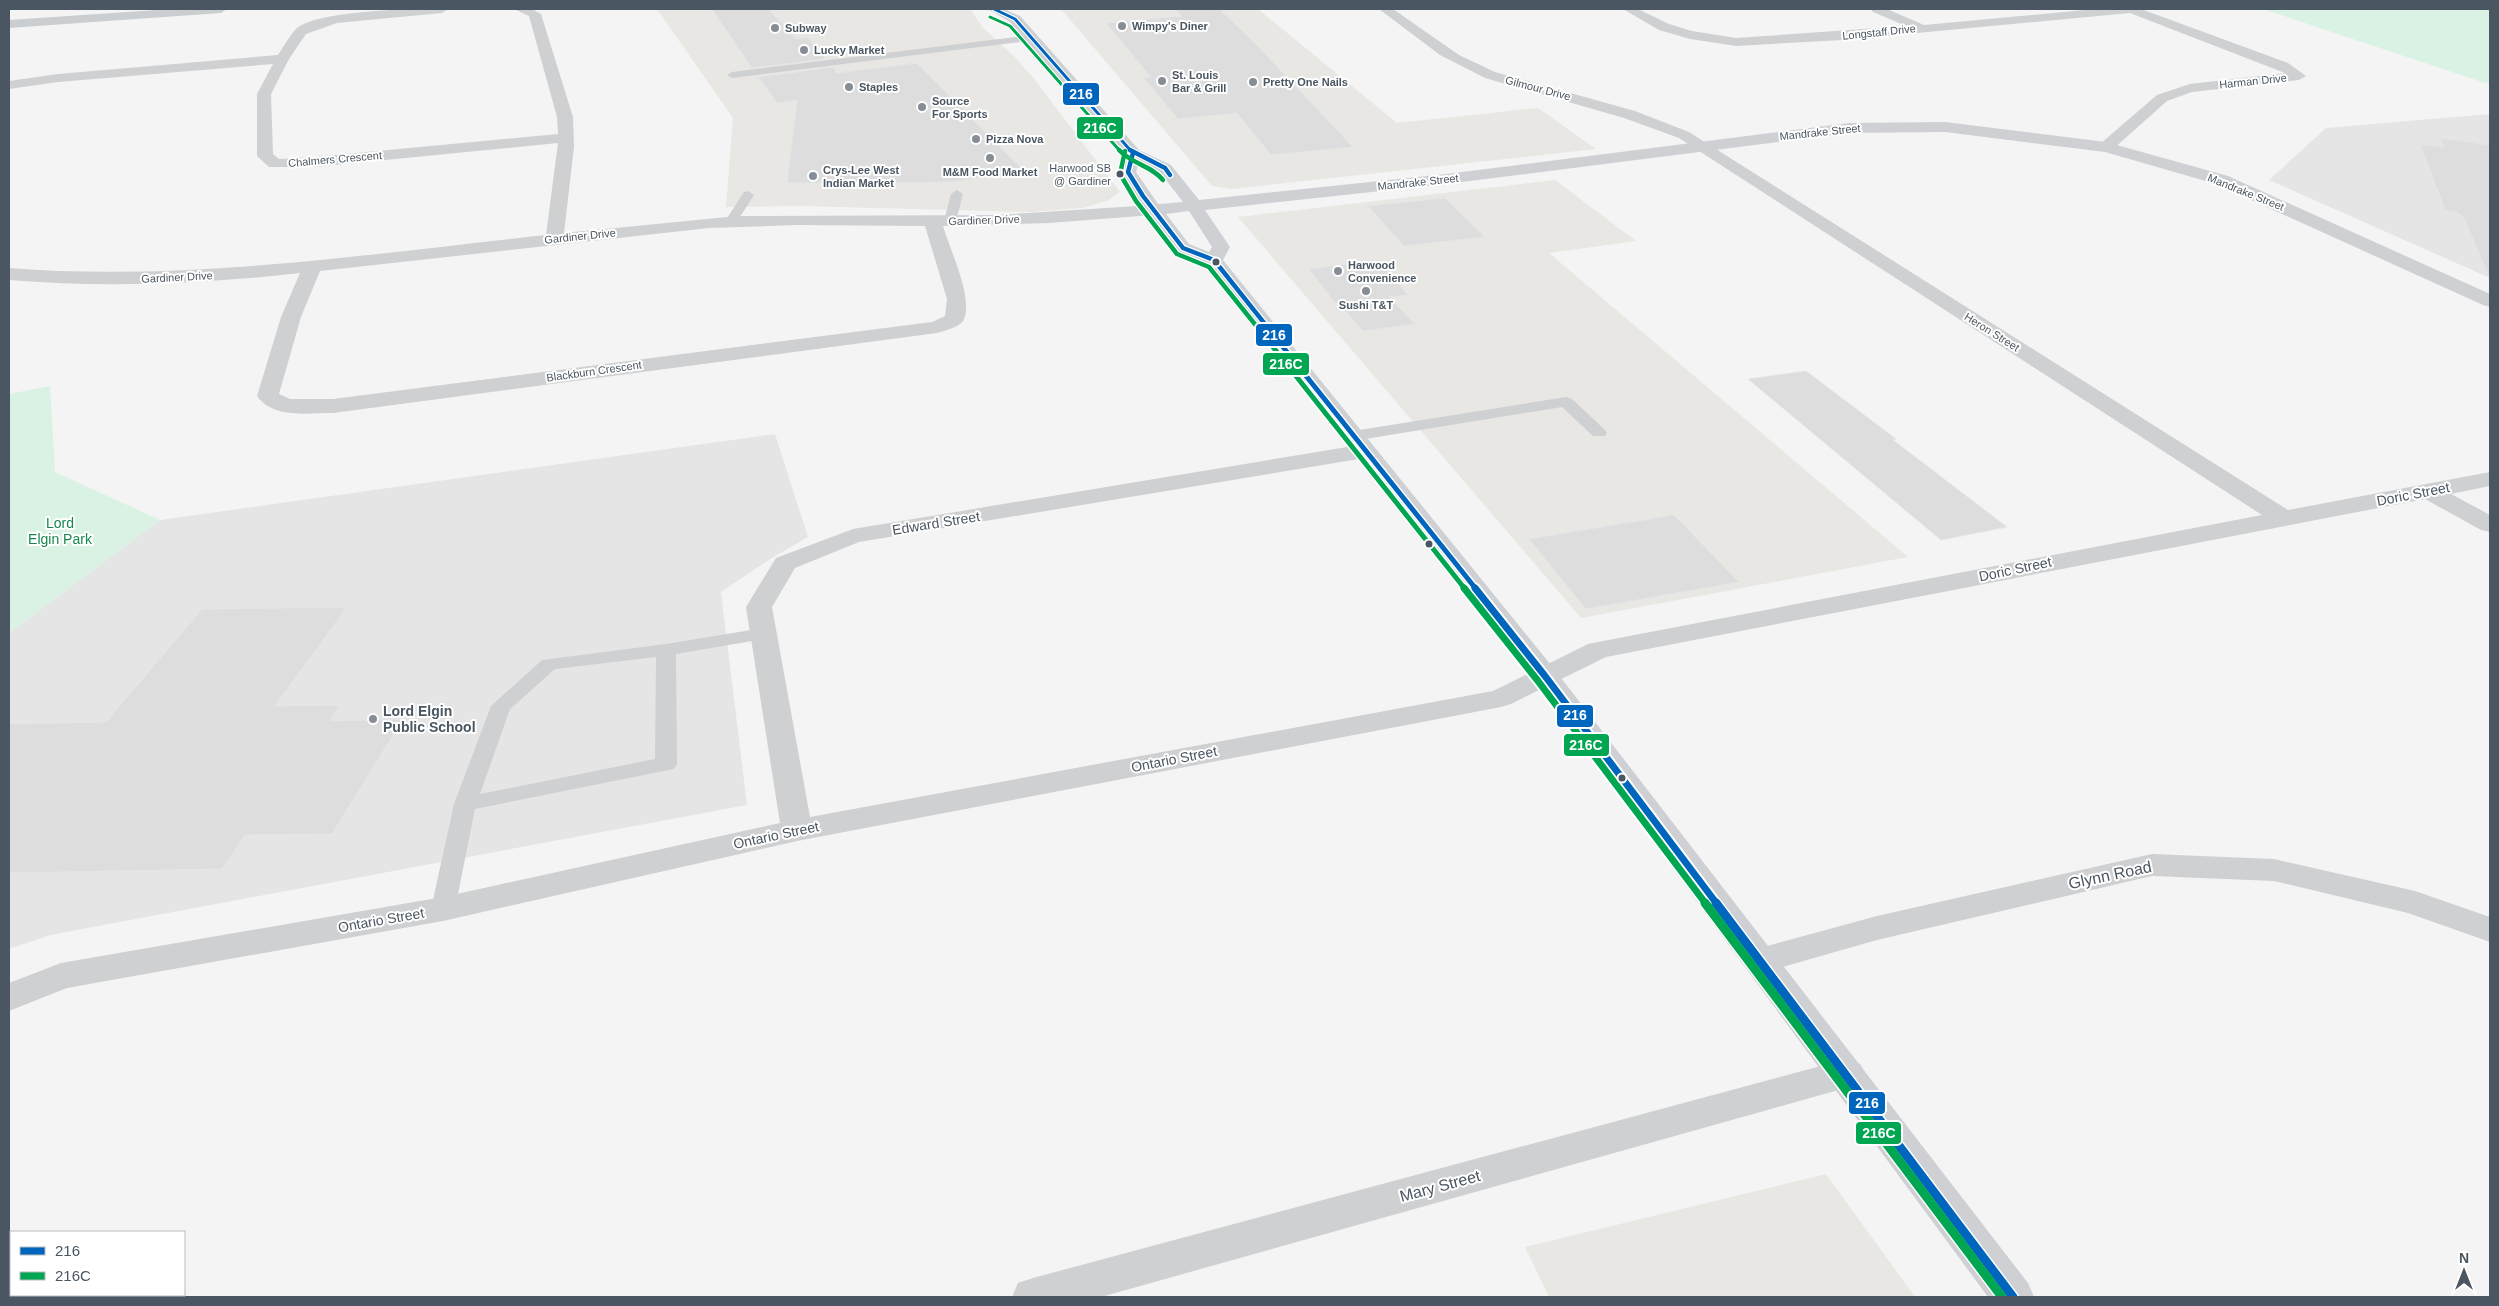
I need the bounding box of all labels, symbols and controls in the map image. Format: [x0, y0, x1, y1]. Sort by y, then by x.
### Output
marker: Wimpy's Diner [1116, 20, 1128, 32]
place label: Wimpy's Diner [1132, 20, 1209, 32]
marker: Subway [769, 22, 781, 34]
place label: Subway [785, 22, 827, 34]
street label: Longstaff Drive [1842, 22, 1916, 42]
marker: Lucky Market [798, 44, 810, 56]
place label: Lucky Market [814, 44, 885, 56]
place label: St. Louis Bar & Grill [1172, 69, 1226, 94]
street label: Harman Drive [2219, 71, 2287, 91]
street label: Gilmour Drive [1504, 74, 1572, 102]
marker: St. Louis Bar & Grill [1156, 75, 1168, 87]
marker: Pretty One Nails [1247, 76, 1259, 88]
place label: Pretty One Nails [1263, 76, 1348, 88]
marker: Staples [843, 81, 855, 93]
place label: Staples [859, 81, 898, 93]
line badge: 216 [1062, 82, 1100, 106]
text: 216 [1069, 86, 1093, 102]
place label: Source For Sports [932, 95, 988, 120]
marker: Source For Sports [916, 101, 928, 113]
line badge: 216C [1076, 116, 1124, 140]
text: 216C [1083, 120, 1117, 136]
street label: Mandrake Street [1779, 122, 1861, 142]
marker: Pizza Nova [970, 133, 982, 145]
place label: Pizza Nova [986, 133, 1044, 145]
street label: Chalmers Crescent [288, 149, 382, 169]
marker: M&M Food Market [984, 152, 996, 164]
place label: Harwood SB @ Gardiner [1049, 162, 1111, 187]
place label: Crys-Lee West Indian Market [823, 164, 900, 189]
place label: M&M Food Market [943, 166, 1038, 178]
marker: Harwood SB @ Gardiner [1115, 169, 1125, 179]
marker: Crys-Lee West Indian Market [807, 170, 819, 182]
street label: Mandrake Street [2206, 171, 2286, 213]
street label: Mandrake Street [1377, 172, 1459, 192]
street label: Gardiner Drive [948, 213, 1020, 227]
street label: Gardiner Drive [544, 226, 616, 246]
unlabelled marker [1211, 257, 1221, 267]
place label: Harwood Convenience [1348, 259, 1416, 284]
marker: Harwood Convenience [1332, 265, 1344, 277]
street label: Gardiner Drive [141, 269, 213, 285]
marker: Sushi T&T [1360, 285, 1372, 297]
place label: Sushi T&T [1339, 299, 1393, 311]
street label: Heron Street [1962, 310, 2022, 354]
line badge: 216 [1255, 323, 1293, 347]
text: 216 [1262, 327, 1286, 343]
line badge: 216C [1262, 352, 1310, 376]
text: 216C [1269, 356, 1303, 372]
street label: Blackburn Crescent [546, 358, 642, 384]
street label: Doric Street [2375, 479, 2451, 509]
street label: Edward Street [891, 508, 981, 538]
park label: Lord Elgin Park [28, 515, 93, 547]
unlabelled marker [1424, 539, 1434, 549]
street label: Doric Street [1977, 553, 2053, 585]
place label: Lord Elgin Public School [383, 703, 476, 735]
line badge: 216 [1556, 704, 1594, 728]
text: 216 [1563, 707, 1587, 723]
marker: Lord Elgin Public School [367, 713, 379, 725]
line badge: 216C [1563, 733, 1610, 757]
text: 216C [1569, 737, 1603, 753]
street label: Ontario Street [1130, 743, 1218, 775]
unlabelled marker [1617, 773, 1627, 783]
street label: Ontario Street [732, 818, 820, 852]
street label: Glynn Road [2067, 858, 2153, 892]
street label: Ontario Street [337, 905, 425, 935]
line badge: 216 [1848, 1091, 1886, 1115]
text: 216 [1855, 1095, 1879, 1111]
line badge: 216C [1855, 1121, 1902, 1145]
text: 216C [1862, 1125, 1896, 1141]
street label: Mary Street [1398, 1167, 1483, 1205]
legend [10, 1231, 185, 1296]
text: 216 [55, 1242, 80, 1259]
north arrow [2439, 1246, 2489, 1296]
text: N [2459, 1250, 2469, 1266]
text: 216C [55, 1267, 91, 1284]

